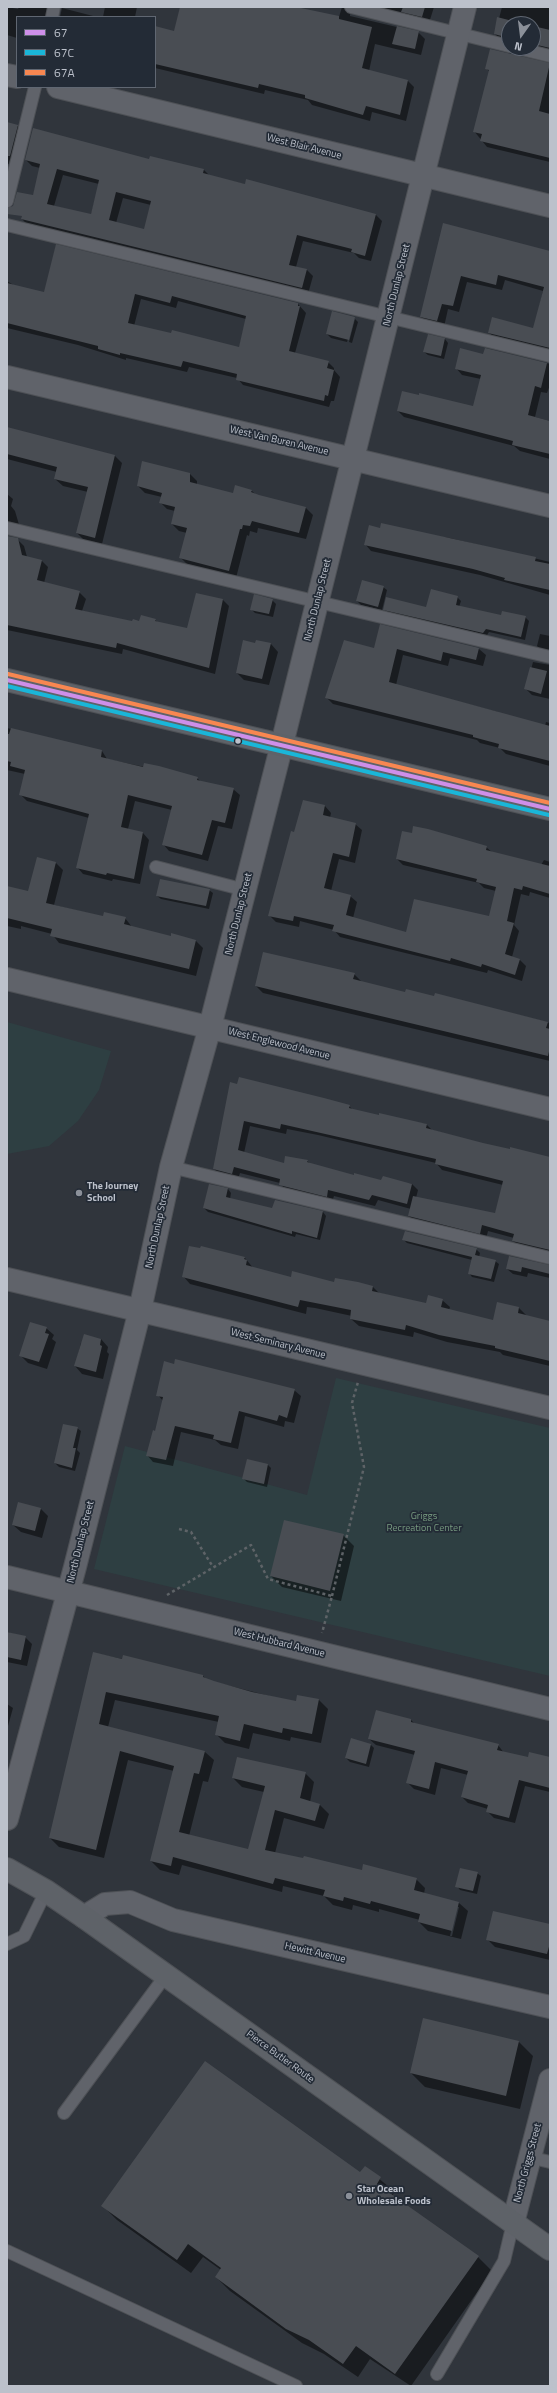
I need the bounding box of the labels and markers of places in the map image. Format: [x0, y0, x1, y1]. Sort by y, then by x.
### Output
unlabelled marker [233, 736, 243, 746]
place label: The Journey School [87, 1181, 138, 1204]
marker: The Journey School [74, 1188, 84, 1198]
place label: Star Ocean Wholesale Foods [357, 2184, 431, 2208]
marker: Star Ocean Wholesale Foods [344, 2191, 354, 2201]

